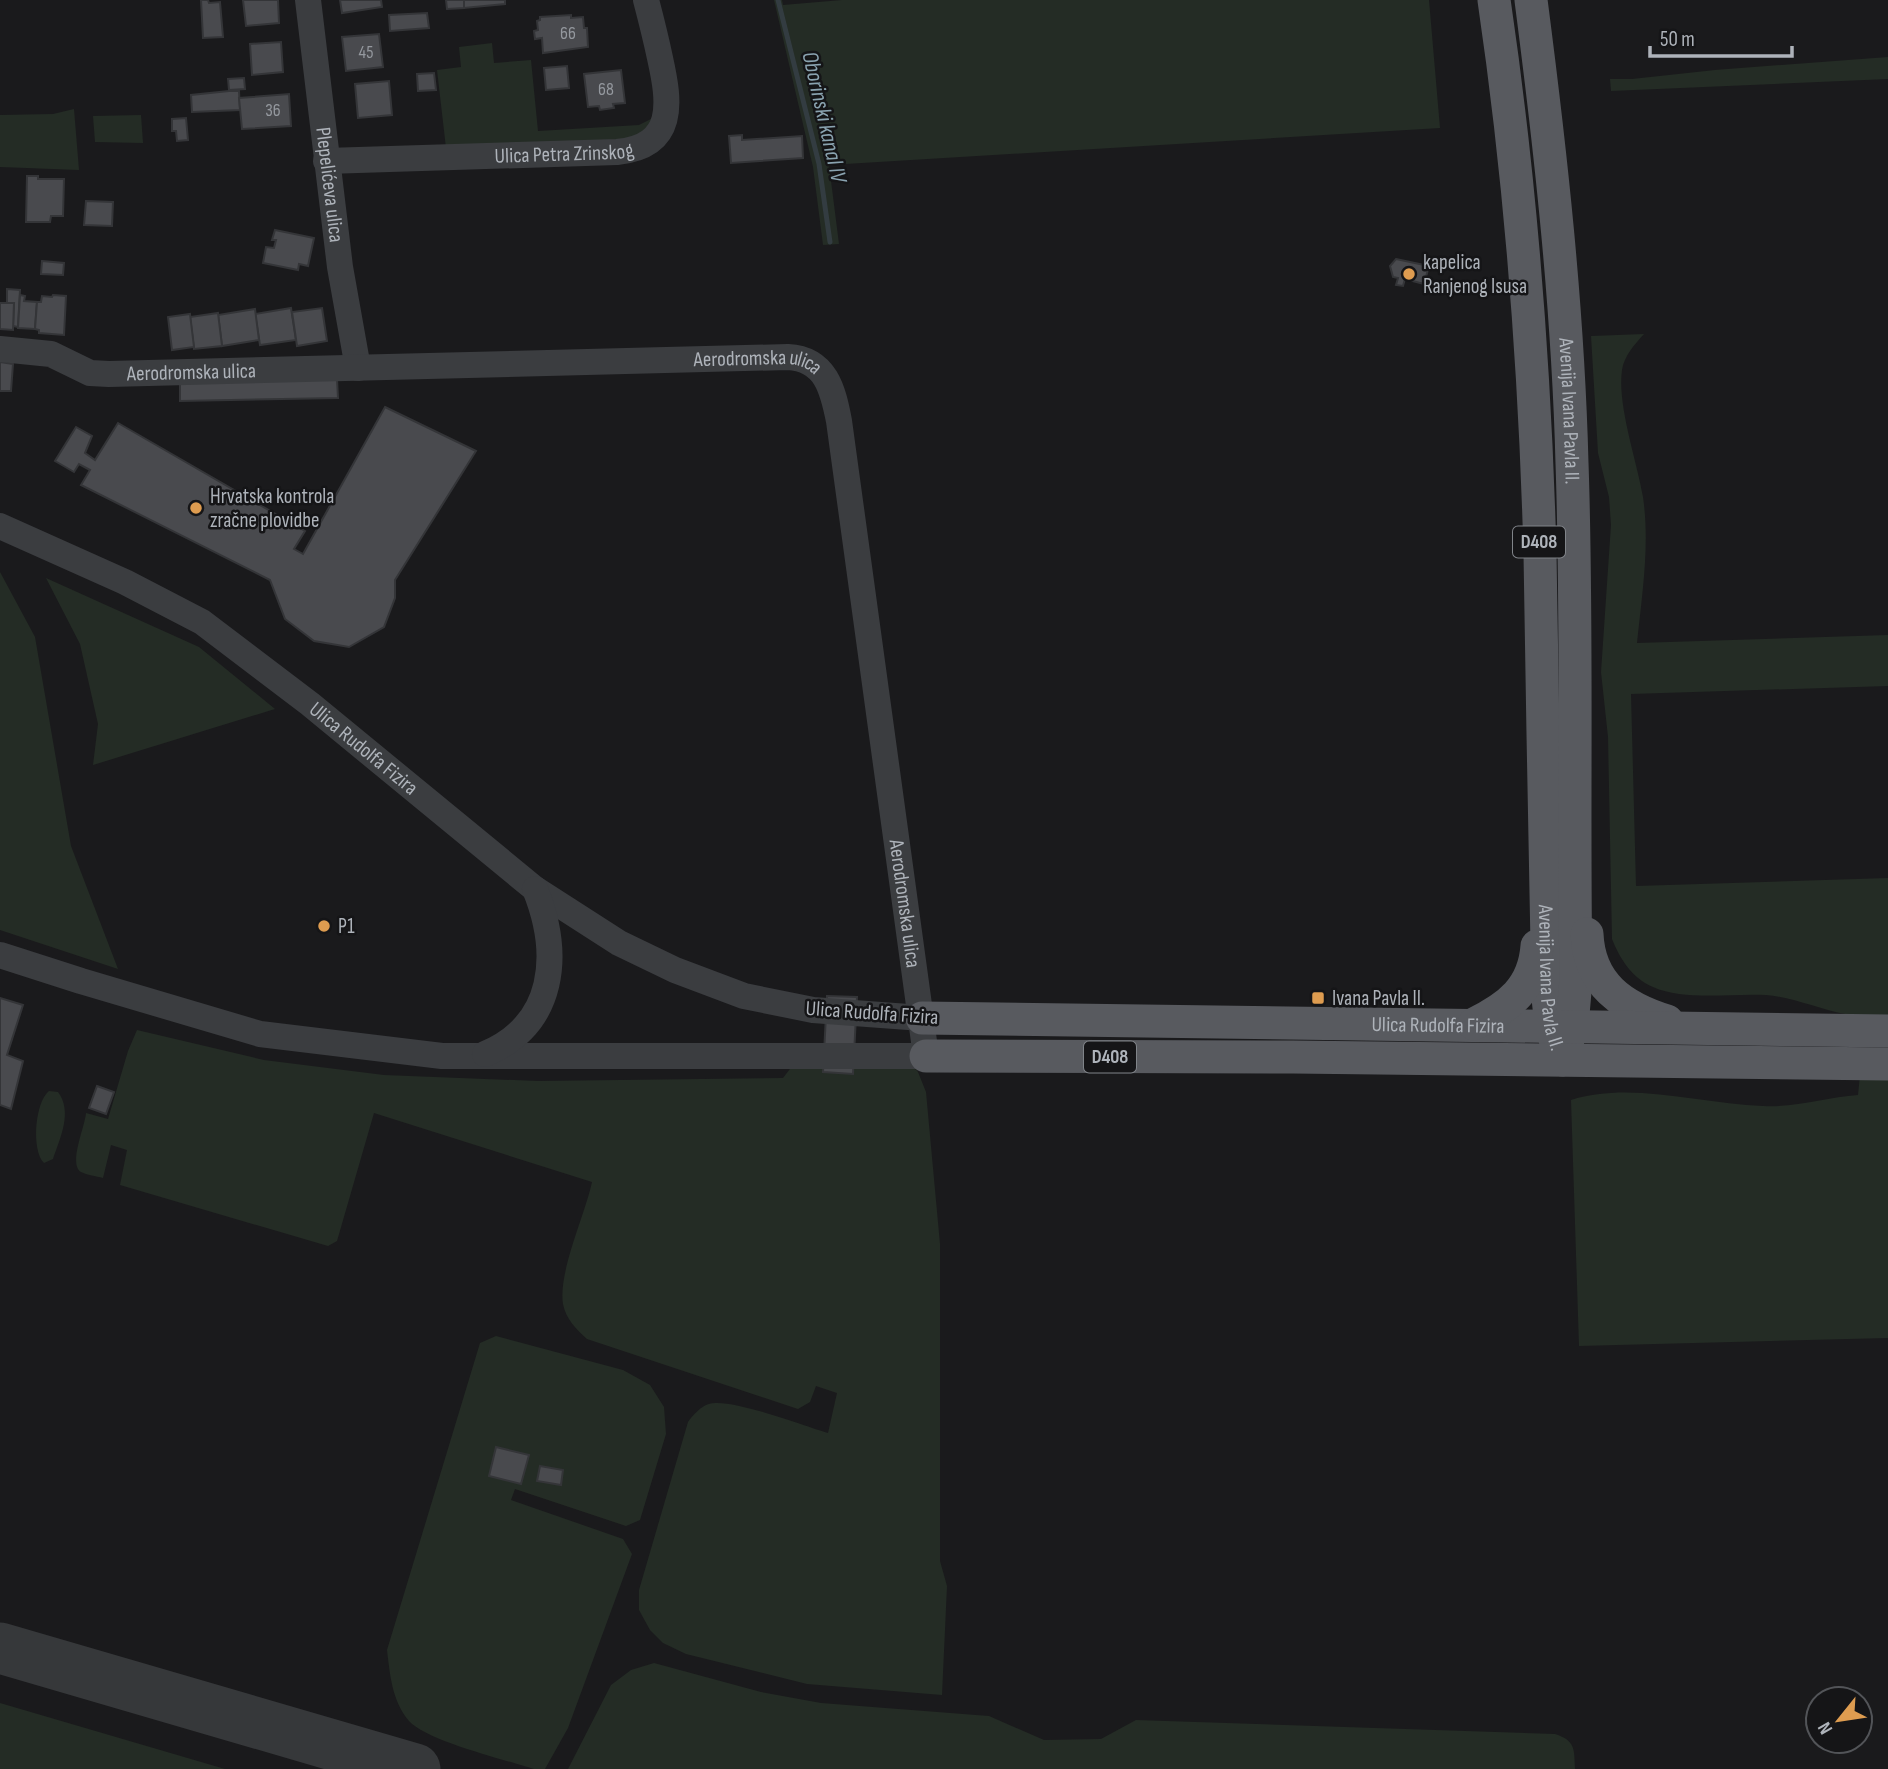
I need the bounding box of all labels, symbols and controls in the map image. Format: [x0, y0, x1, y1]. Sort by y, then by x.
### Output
scale bar [1650, 14, 1792, 58]
house number: 66 [560, 23, 576, 44]
text: 50 m [1660, 27, 1695, 52]
house number: 45 [359, 42, 373, 63]
water label: Oborinski kanal IV [795, 49, 853, 187]
house number: 68 [598, 79, 614, 100]
house number: 36 [265, 100, 281, 121]
street label: Plepelićeva ulica [311, 126, 349, 244]
street label: Ulica Petra Zrinskog [494, 137, 636, 168]
place label: kapelica Ranjenog Isusa [1423, 250, 1527, 299]
marker: kapelica Ranjenog Isusa [1401, 266, 1417, 282]
street label: Avenija Ivana Pavla II. [1554, 336, 1585, 485]
street label: Aerodromska ulica [692, 344, 828, 379]
street label: Aerodromska ulica [125, 358, 256, 386]
place label: Hrvatska kontrola zračne plovidbe [210, 484, 334, 533]
marker: Hrvatska kontrola zračne plovidbe [188, 500, 204, 516]
road number: D408 [1513, 526, 1565, 558]
street label: Ulica Rudolfa Fizira [305, 696, 423, 800]
street label: Aerodromska ulica [884, 837, 926, 969]
street label: Avenija Ivana Pavla II. [1533, 903, 1570, 1053]
place label: P1 [338, 914, 355, 939]
marker: P1 [316, 918, 332, 934]
place label: Ivana Pavla II. [1332, 986, 1425, 1011]
marker: Ivana Pavla II. [1310, 990, 1326, 1006]
street label: Ulica Rudolfa Fizira [805, 996, 939, 1030]
street label: Ulica Rudolfa Fizira [1371, 1012, 1505, 1038]
road number: D408 [1084, 1042, 1136, 1072]
north arrow [1804, 1685, 1874, 1755]
text: N [1813, 1718, 1838, 1738]

